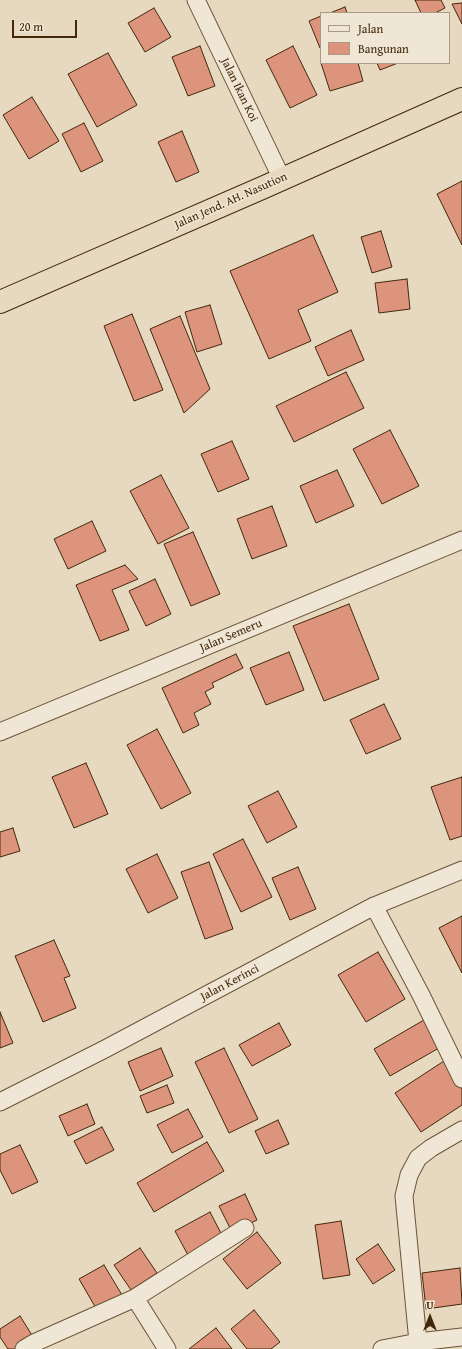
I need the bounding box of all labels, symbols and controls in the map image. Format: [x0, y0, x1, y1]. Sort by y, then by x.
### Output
scale bar [14, 12, 79, 38]
legend [320, 12, 450, 64]
text: 20 m [19, 18, 43, 35]
text: Jalan [358, 20, 383, 37]
text: Bangunan [358, 40, 409, 57]
street label: Jalan Ikan Koi [217, 56, 261, 124]
street label: Jalan Jend. AH. Nasution [172, 170, 290, 232]
street label: Jalan Semeru [198, 616, 264, 656]
street label: Jalan Kerinci [198, 962, 262, 1004]
north arrow [410, 1297, 450, 1337]
text: U [426, 1297, 434, 1313]

